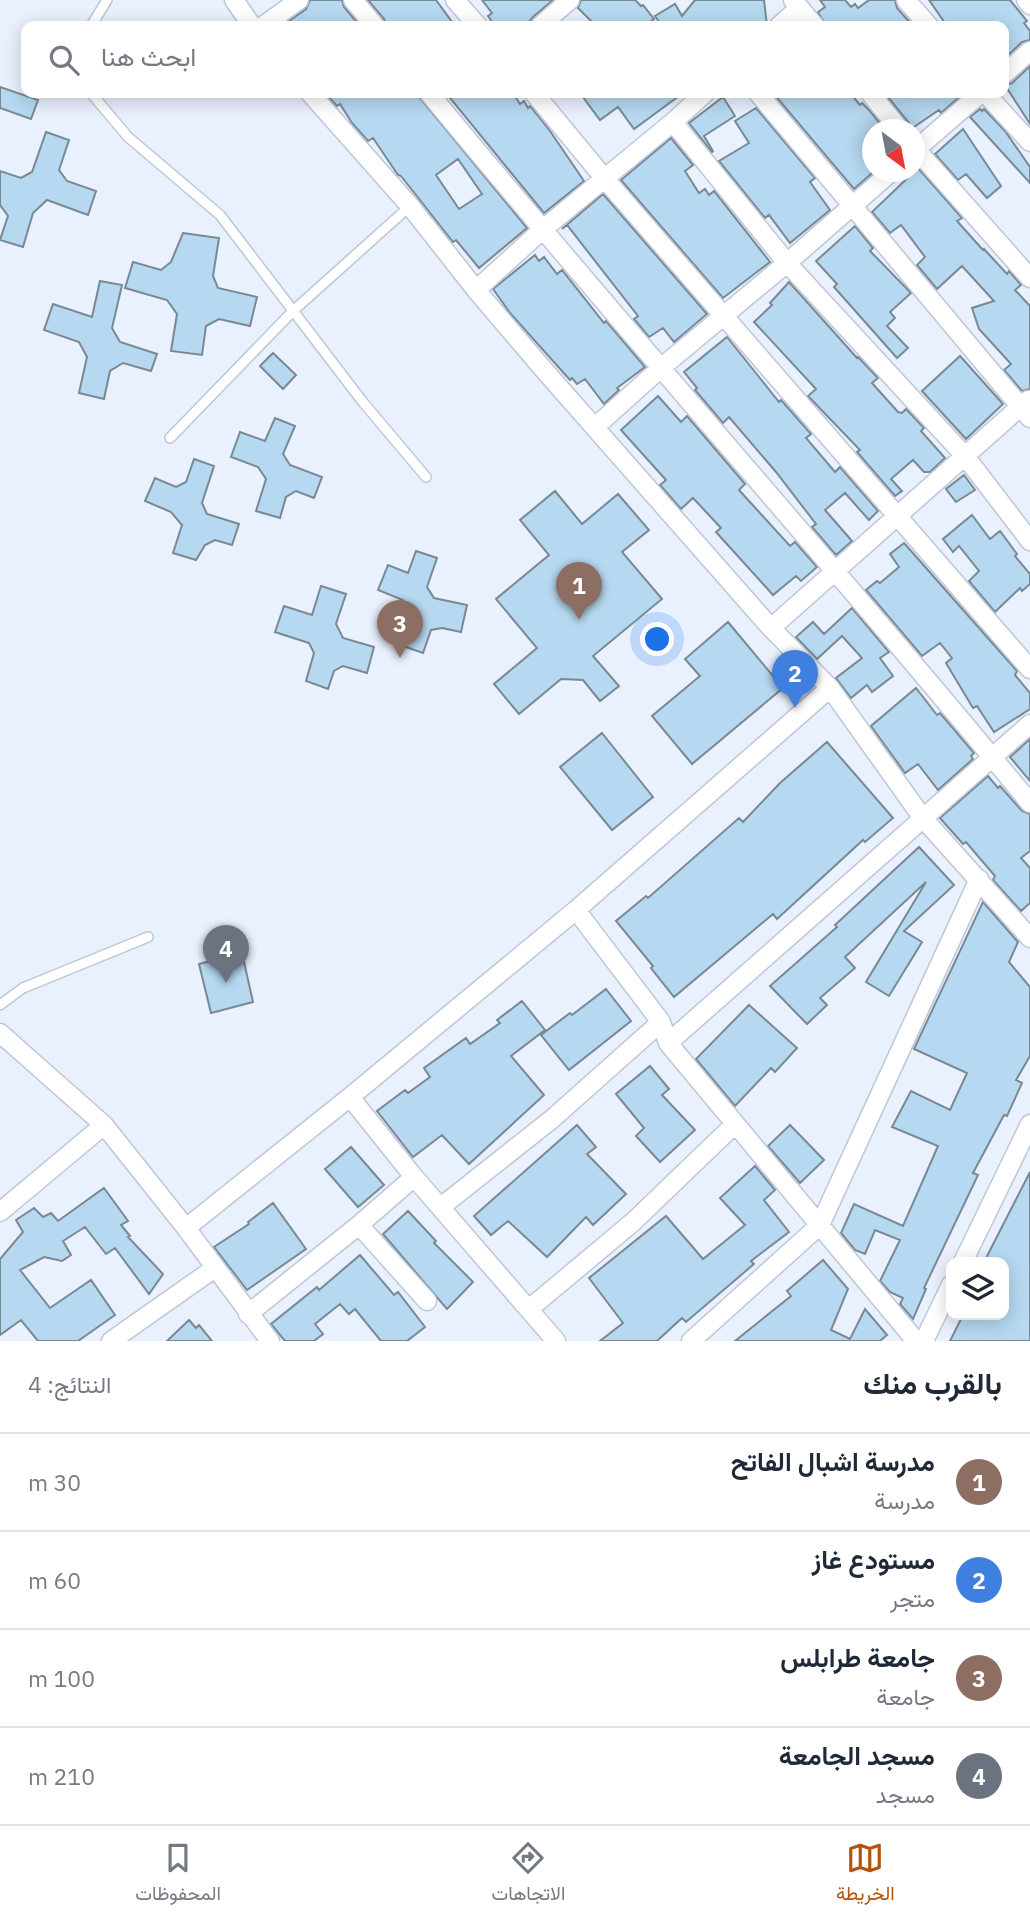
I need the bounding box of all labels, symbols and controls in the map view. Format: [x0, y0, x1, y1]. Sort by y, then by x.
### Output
search box [21, 21, 1009, 98]
text: ابحث هنا [101, 39, 196, 73]
icon: search [45, 41, 83, 79]
north arrow [862, 119, 925, 182]
pin: 1 [556, 562, 602, 620]
pin: 3 [377, 600, 423, 658]
your location [640, 622, 674, 656]
pin: 2 [772, 650, 818, 708]
pin: 4 [203, 925, 249, 983]
map controls [946, 1257, 1009, 1320]
button: layers [946, 1257, 1009, 1320]
text: بالقرب منك [863, 1363, 1002, 1402]
text: النتائج: 4 [28, 1369, 111, 1399]
text: مدرسة اشبال الفاتح [731, 1444, 935, 1478]
text: 30 m [28, 1467, 81, 1497]
text: 1 [972, 1467, 986, 1497]
text: مدرسة [874, 1485, 935, 1515]
text: مستودع غاز [812, 1542, 935, 1576]
text: 60 m [28, 1565, 81, 1595]
text: 2 [972, 1565, 986, 1595]
text: متجر [890, 1583, 935, 1613]
text: جامعة طرابلس [780, 1640, 935, 1674]
text: 100 m [28, 1663, 95, 1693]
text: 3 [972, 1663, 986, 1693]
text: جامعة [876, 1681, 935, 1711]
text: مسجد الجامعة [779, 1738, 935, 1772]
text: 210 m [28, 1761, 95, 1791]
text: 4 [972, 1761, 986, 1791]
text: مسجد [875, 1779, 935, 1809]
tab: المحفوظات [135, 1839, 221, 1910]
tab: الاتجاهات [492, 1839, 565, 1910]
tab: الخريطة [836, 1839, 895, 1910]

